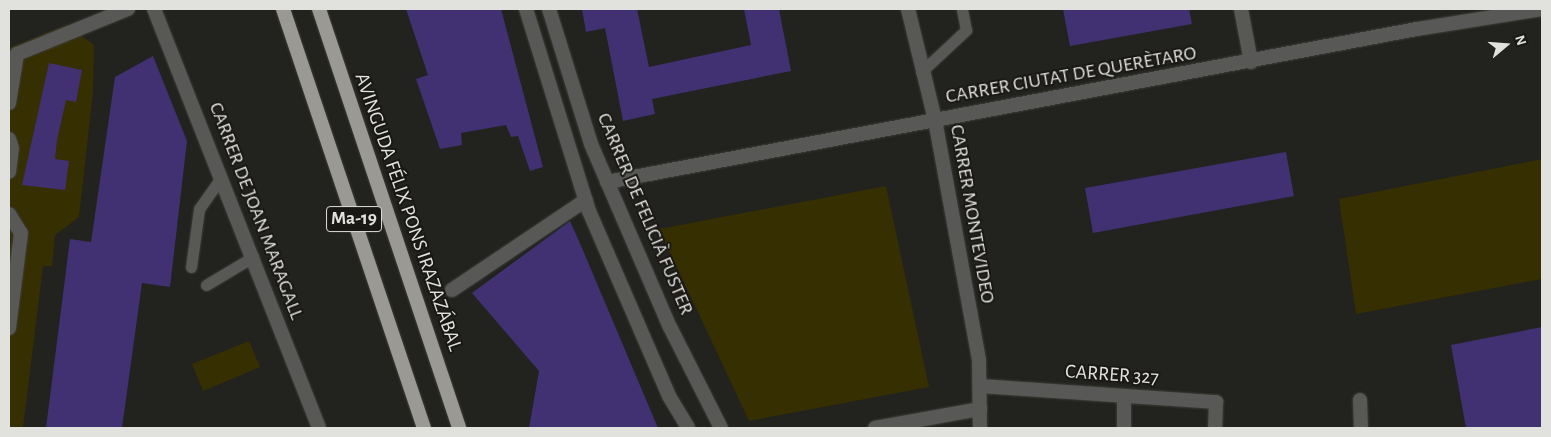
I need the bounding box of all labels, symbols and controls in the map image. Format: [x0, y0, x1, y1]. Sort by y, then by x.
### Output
north arrow [1481, 20, 1531, 70]
text: N [1512, 34, 1528, 47]
street label: CARRER CIUTAT DE QUERÈTARO [944, 41, 1198, 109]
street label: AVINGUDA FÉLIX PONS IRAZAZÁBAL [349, 70, 467, 354]
street label: CARRER DE JOAN MARAGALL [203, 99, 309, 323]
street label: CARRER DE FELICIÀ FUSTER [592, 109, 698, 319]
street label: CARRER MONTEVIDEO [944, 123, 1000, 305]
road number: Ma-19 [325, 202, 383, 235]
street label: CARRER 327 [1064, 360, 1160, 390]

